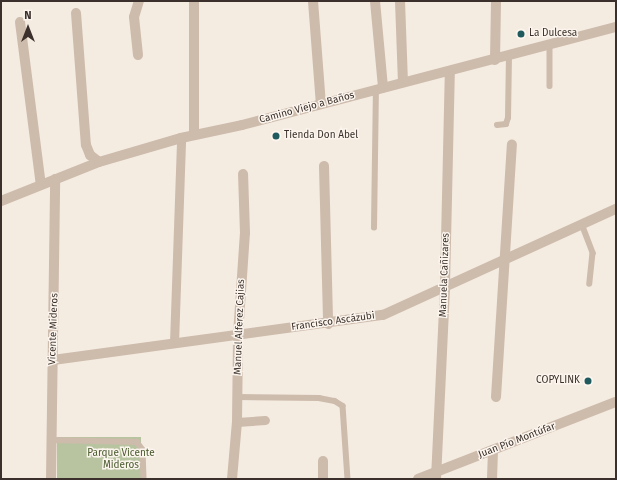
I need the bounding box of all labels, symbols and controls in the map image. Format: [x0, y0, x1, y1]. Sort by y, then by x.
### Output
north arrow [8, 8, 48, 48]
text: N [24, 9, 32, 22]
place label: La Dulcesa [529, 28, 577, 40]
marker: La Dulcesa [516, 29, 526, 39]
street label: Camino Viejo a Baños [258, 90, 356, 126]
place label: Tienda Don Abel [284, 130, 358, 142]
marker: Tienda Don Abel [271, 131, 281, 141]
street label: Manuela Cañizares [438, 233, 452, 317]
street label: Manuel Alferez Cajias [232, 279, 248, 375]
street label: Vicente Mideros [47, 293, 61, 365]
street label: Francisco Ascázubi [291, 310, 375, 334]
place label: COPYLINK [536, 375, 580, 387]
marker: COPYLINK [583, 376, 593, 386]
street label: Juan Pío Montúfar [477, 421, 557, 461]
park label: Parque Vicente Mideros [87, 447, 155, 470]

